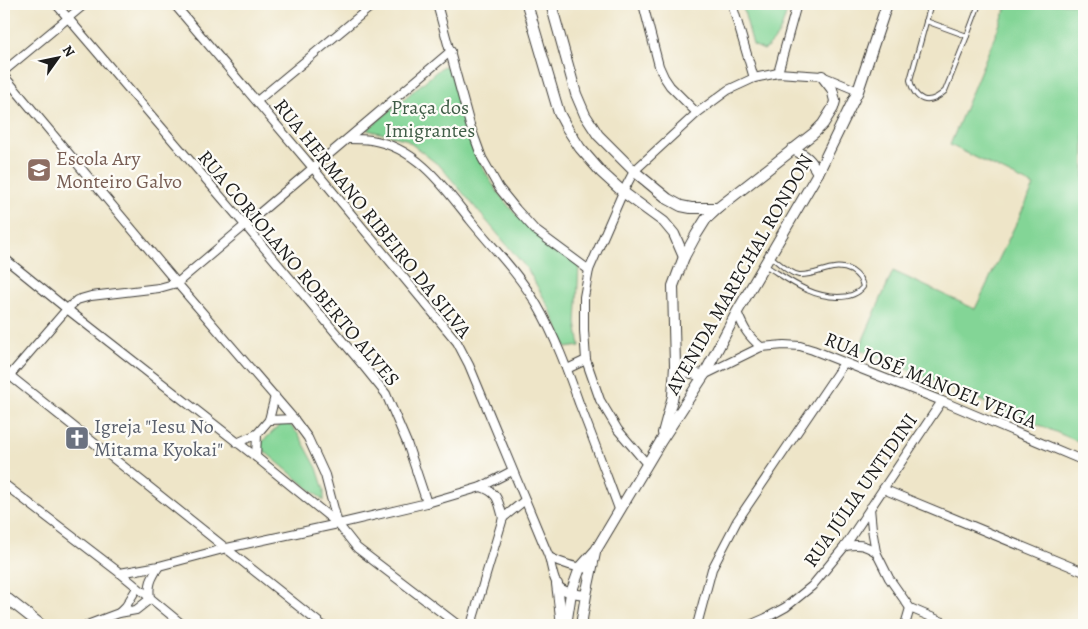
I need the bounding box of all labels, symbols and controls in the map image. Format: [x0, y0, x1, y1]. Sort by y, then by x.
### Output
north arrow [32, 32, 82, 82]
text: N [58, 42, 79, 61]
street label: RUA HERMANO RIBEIRO DA SILVA [267, 93, 478, 344]
park label: Praça dos Imigrantes [385, 94, 475, 144]
street label: RUA CORIOLANO ROBERTO ALVES [192, 144, 406, 392]
place label: Escola Ary Monteiro Galvo [56, 145, 182, 195]
street label: AVENIDA MARECHAL RONDON [659, 149, 820, 400]
school or university icon: Escola Ary Monteiro Galvo [26, 157, 52, 183]
street label: RUA JOSÉ MANOEL VEIGA [821, 325, 1041, 436]
street label: RUA JÚLIA UNTIDINI [797, 408, 924, 573]
place label: Igreja "Iesu No Mitama Kyokai" [94, 413, 223, 463]
church icon: Igreja "Iesu No Mitama Kyokai" [64, 425, 90, 451]

